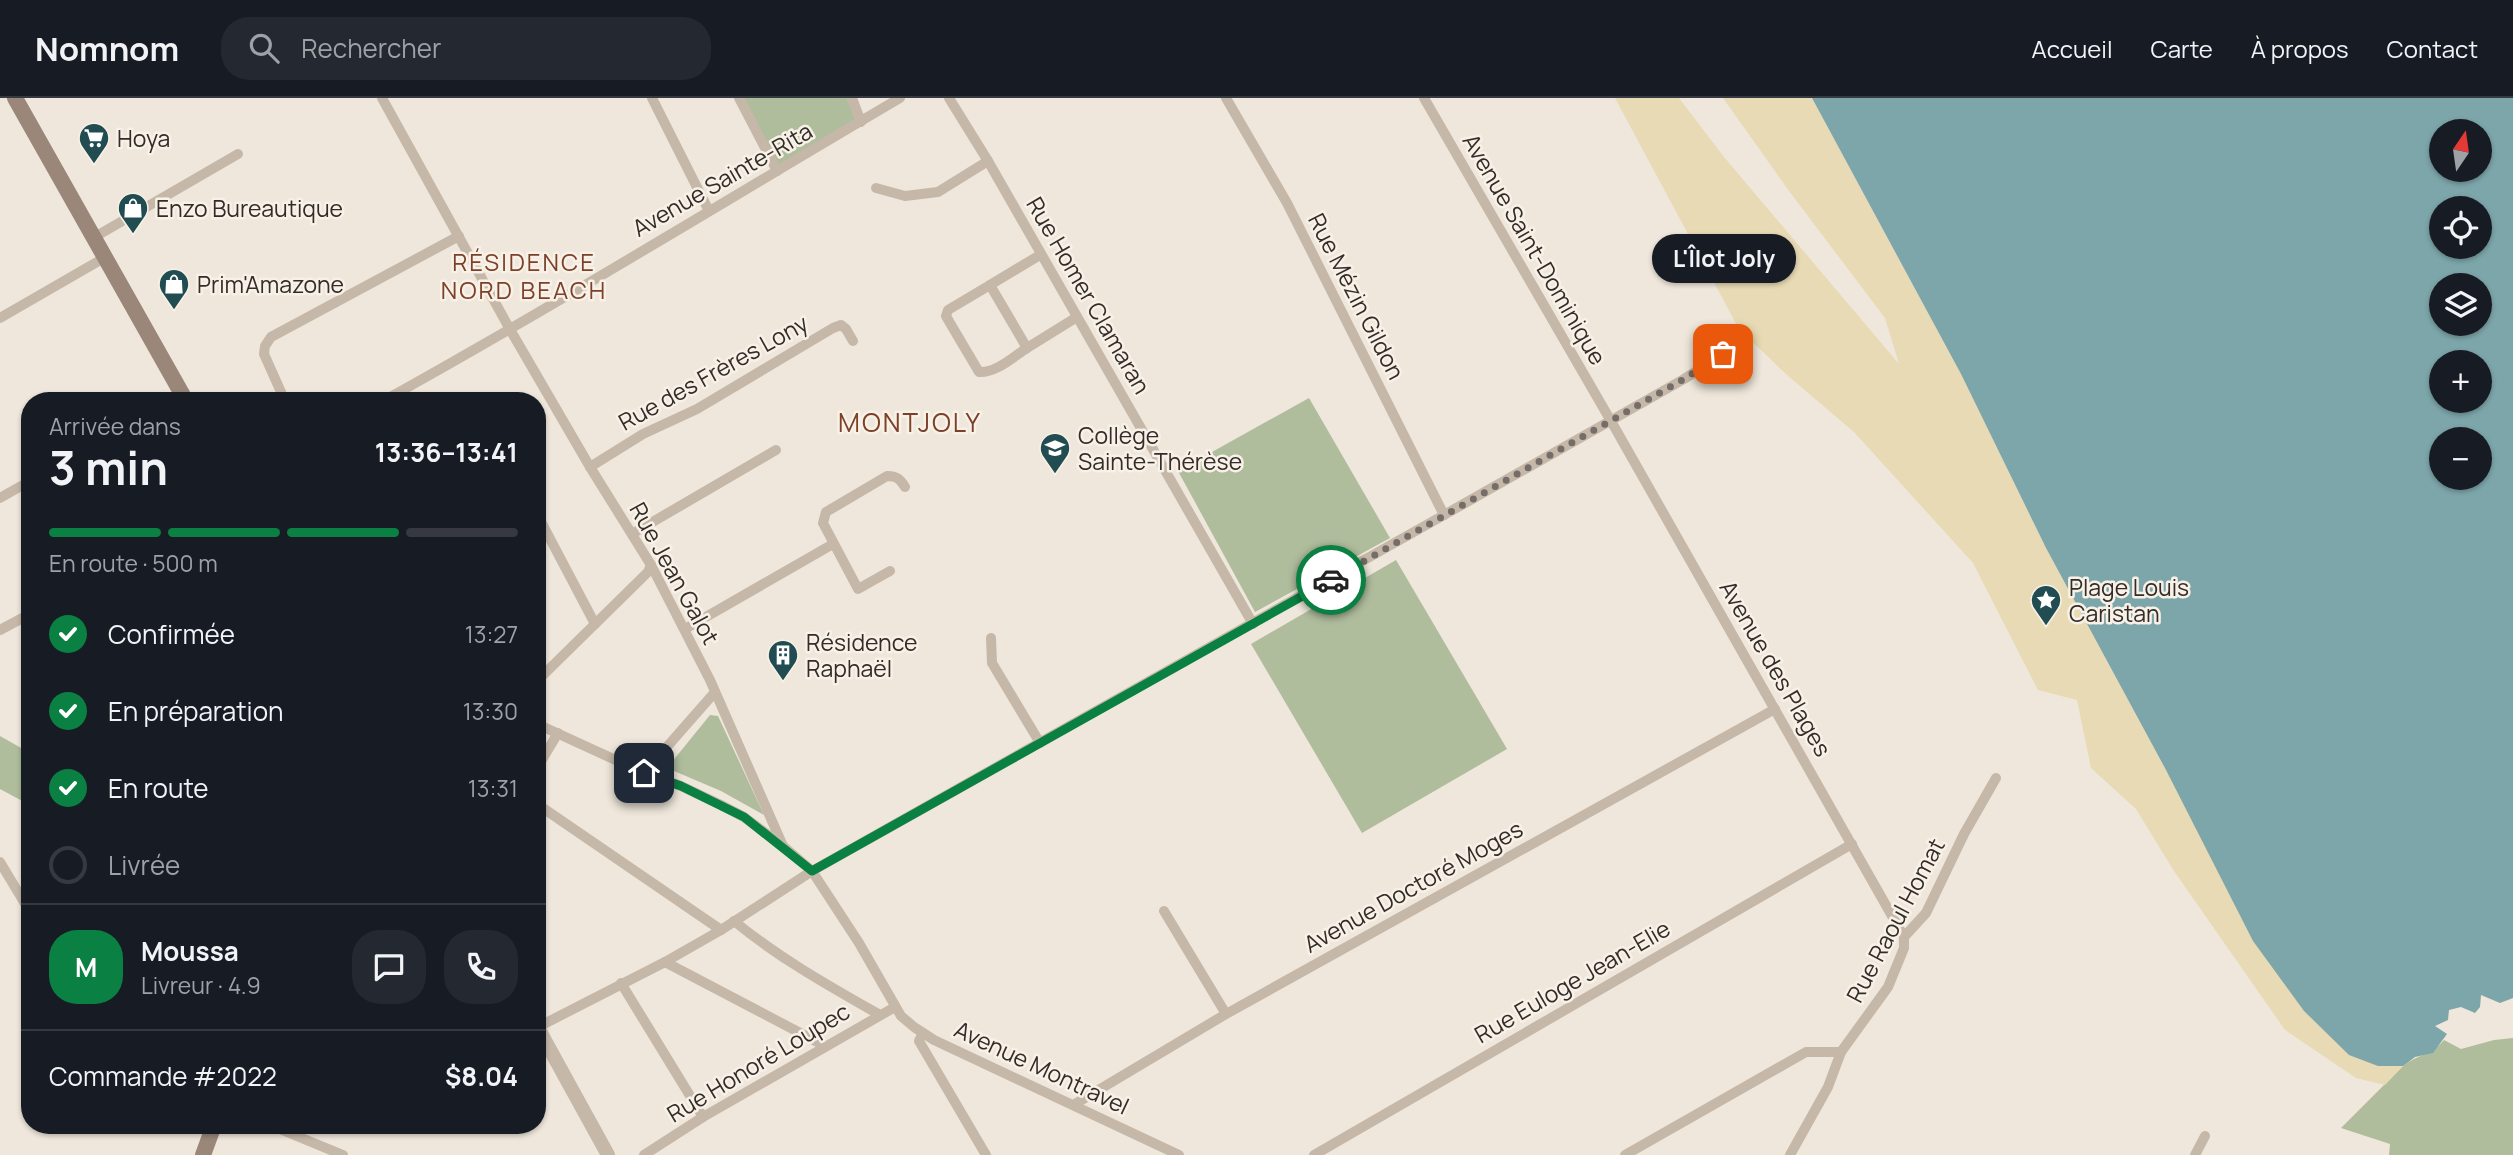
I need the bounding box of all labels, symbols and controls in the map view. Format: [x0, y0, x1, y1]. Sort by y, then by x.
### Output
search box [221, 17, 711, 80]
text: Nomnom [35, 26, 179, 71]
icon: search [245, 29, 283, 67]
text: Rechercher [301, 30, 441, 66]
text: Accueil [2032, 32, 2112, 65]
text: Carte [2150, 32, 2213, 65]
text: À propos [2251, 32, 2349, 65]
text: Contact [2387, 32, 2478, 65]
street label: Avenue Sainte-Rita [626, 114, 818, 244]
north arrow [2429, 119, 2492, 182]
map controls [2429, 119, 2492, 490]
supermarket icon: Hoya [77, 121, 111, 165]
place label: Hoya [117, 122, 170, 154]
street label: Avenue Saint-Dominique [1456, 128, 1614, 370]
shop icon: Enzo Bureautique [116, 191, 150, 235]
street label: Rue Homer Clamaran [1020, 191, 1158, 399]
place label: Enzo Bureautique [156, 192, 343, 224]
button: locate [2429, 196, 2492, 259]
street label: Rue Mézin Gildon [1301, 207, 1413, 385]
callout: L'Îlot Joly [1651, 235, 1795, 284]
text: L'Îlot Joly [1673, 242, 1775, 274]
district label: RÉSIDENCE NORD BEACH [441, 245, 607, 306]
shop icon: Prim'Amazone [157, 267, 191, 311]
place label: Prim'Amazone [197, 268, 344, 300]
button: layers [2429, 273, 2492, 336]
street label: Rue des Frères Lony [612, 307, 814, 437]
pin [1693, 324, 1753, 384]
icon: bag [1704, 335, 1742, 373]
button: + [2429, 350, 2492, 413]
district label: MONTJOLY [838, 404, 982, 440]
text: Arrivée dans [49, 410, 181, 442]
place label: Collège Sainte-Thérèse [1078, 419, 1242, 477]
button: − [2429, 427, 2492, 490]
school or university icon: Collège Sainte-Thérèse [1038, 431, 1072, 475]
text: 13:36–13:41 [375, 434, 518, 470]
text: 3 min [49, 436, 168, 499]
street label: Rue Jean Galot [623, 496, 727, 650]
courier [1296, 545, 1366, 615]
text: En route · 500 m [49, 547, 218, 579]
icon: car [1312, 561, 1350, 599]
place label: Plage Louis Caristan [2069, 571, 2189, 629]
street label: Avenue des Plages [1713, 574, 1839, 762]
place icon: Plage Louis Caristan [2029, 583, 2063, 627]
icon: check [49, 615, 87, 653]
text: Confirmée [108, 616, 235, 652]
text: 13:27 [465, 618, 518, 650]
place label: Résidence Raphaël [806, 626, 918, 684]
building icon: Résidence Raphaël [766, 638, 800, 682]
icon: check [49, 692, 87, 730]
text: En préparation [108, 693, 283, 729]
text: 13:30 [463, 695, 518, 727]
pin [614, 743, 674, 803]
icon: home [625, 754, 663, 792]
icon: check [49, 769, 87, 807]
text: En route [108, 770, 209, 806]
text: 13:31 [468, 772, 518, 804]
street label: Avenue Doctoré Moges [1298, 812, 1528, 960]
street label: Rue Raoul Homat [1838, 832, 1952, 1008]
text: Livrée [108, 847, 180, 883]
street label: Rue Euloge Jean-Elie [1468, 912, 1676, 1050]
button: chat [352, 930, 426, 1004]
button: phone [444, 930, 518, 1004]
text: Moussa [141, 933, 239, 969]
text: M [75, 949, 97, 985]
text: Livreur · 4.9 [141, 969, 261, 1001]
street label: Rue Honoré Loupec [661, 995, 855, 1129]
street label: Avenue Montravel [949, 1012, 1135, 1122]
text: Commande #2022 [49, 1058, 277, 1094]
text: $8.04 [445, 1058, 518, 1094]

